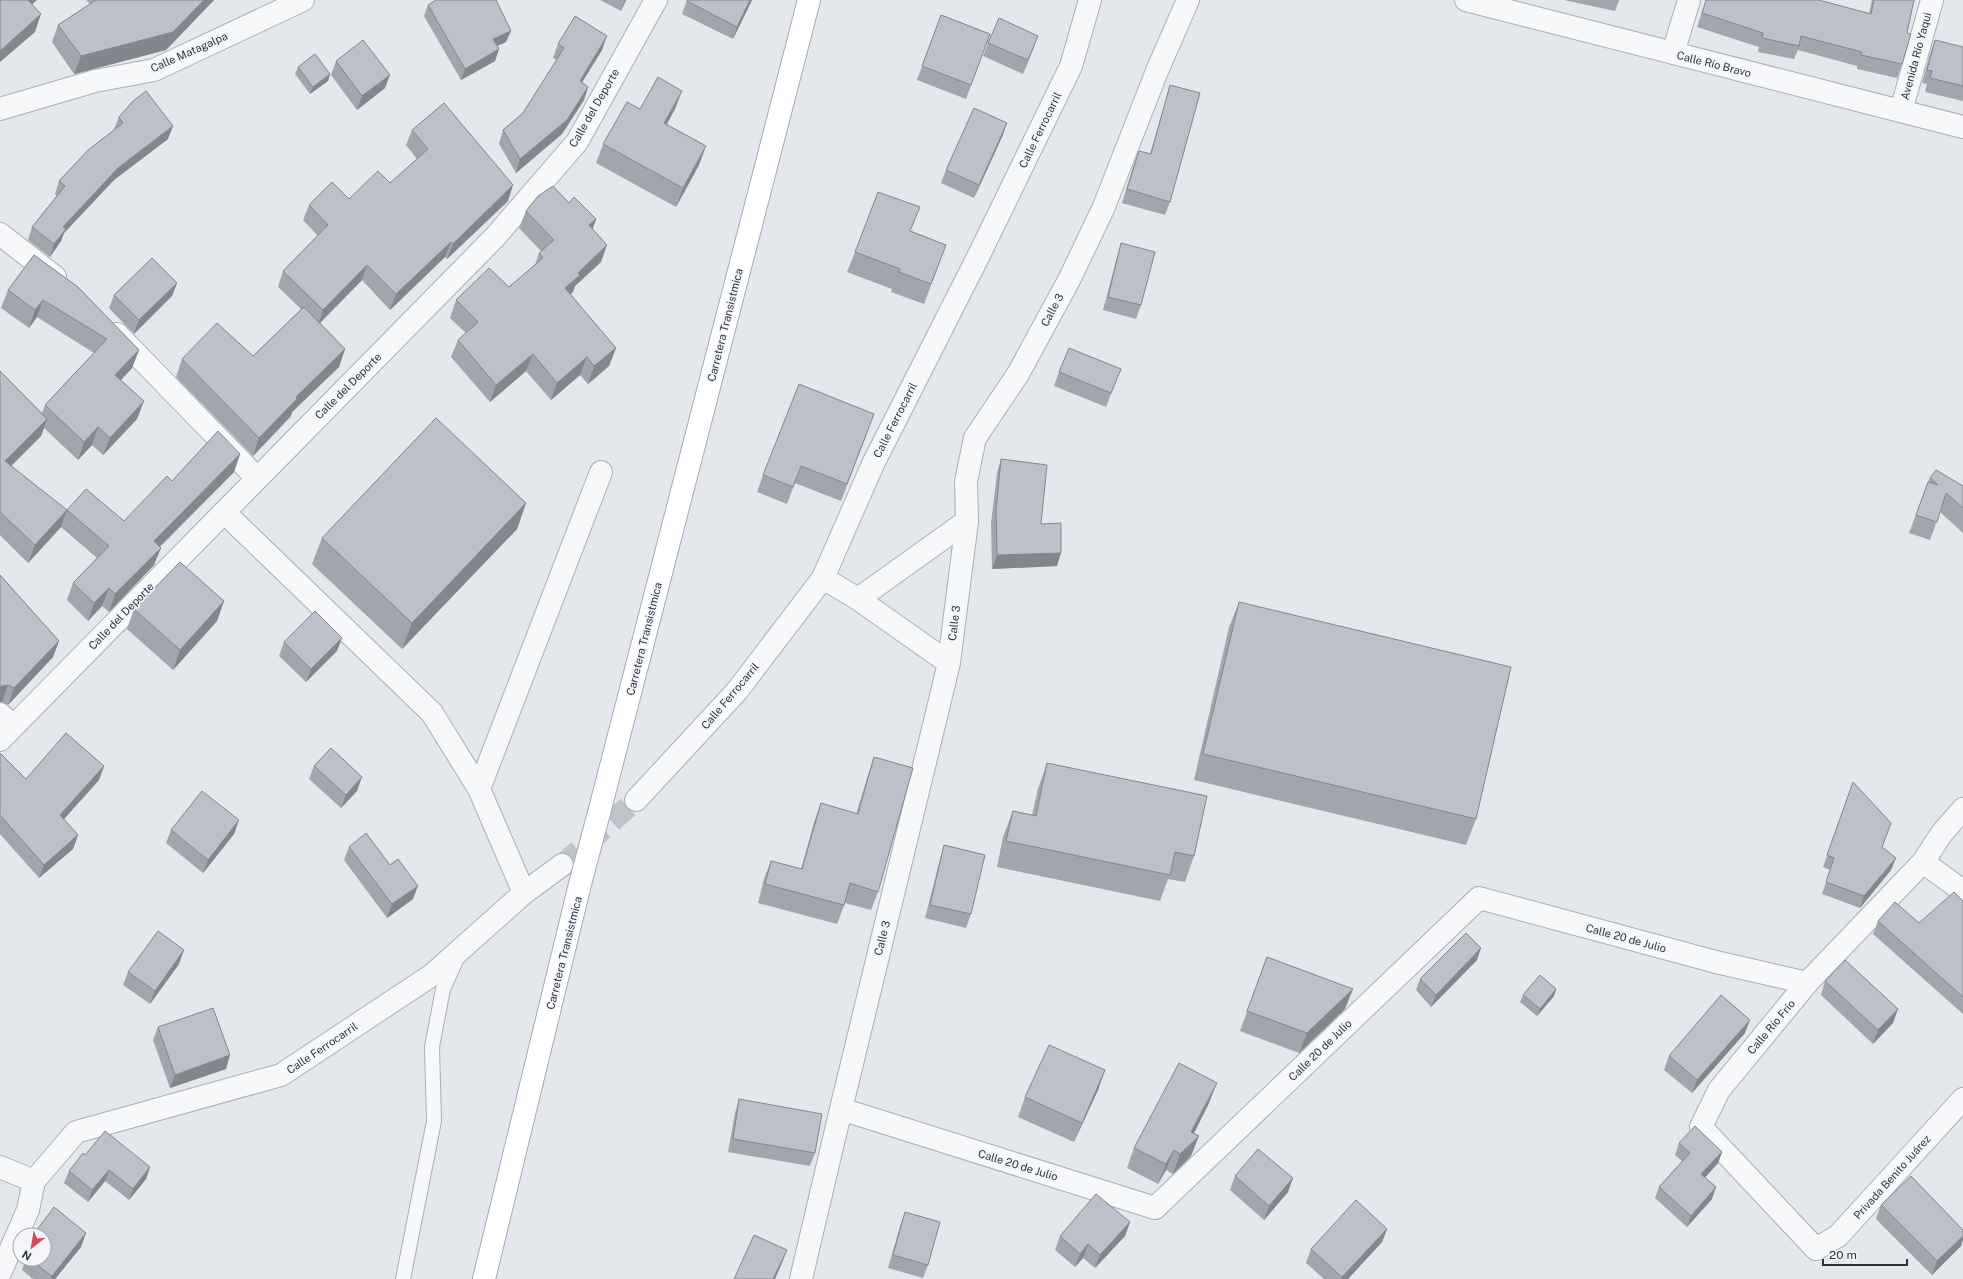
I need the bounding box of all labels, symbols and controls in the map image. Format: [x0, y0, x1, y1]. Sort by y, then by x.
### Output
street label: Avenida Río Yaqui [1899, 11, 1933, 101]
street label: Calle Matagalpa [149, 30, 229, 74]
street label: Calle Río Bravo [1675, 49, 1753, 79]
street label: Calle del Deporte [567, 67, 621, 149]
street label: Calle Ferrocarril [1016, 90, 1064, 170]
street label: Carretera Transistmica [705, 267, 745, 383]
street label: Calle 3 [1038, 291, 1066, 329]
street label: Calle del Deporte [312, 350, 384, 422]
street label: Calle Ferrocarril [871, 380, 919, 460]
street label: Calle del Deporte [86, 580, 156, 652]
street label: Carretera Transistmica [624, 581, 664, 697]
street label: Calle 3 [946, 605, 962, 641]
street label: Calle Ferrocarril [699, 660, 761, 732]
street label: Carretera Transistmica [544, 895, 584, 1011]
street label: Calle 3 [872, 919, 892, 957]
street label: Calle 20 de Julio [1584, 921, 1668, 955]
street label: Calle Río Frío [1745, 997, 1797, 1057]
street label: Calle 20 de Julio [1286, 1017, 1354, 1083]
street label: Calle Ferrocarril [284, 1020, 360, 1076]
street label: Privada Benito Juárez [1851, 1133, 1933, 1221]
street label: Calle 20 de Julio [977, 1147, 1059, 1183]
north arrow [12, 1227, 52, 1267]
scale bar [1823, 1241, 1907, 1267]
text: N [20, 1248, 34, 1263]
text: 20 m [1829, 1248, 1857, 1262]

